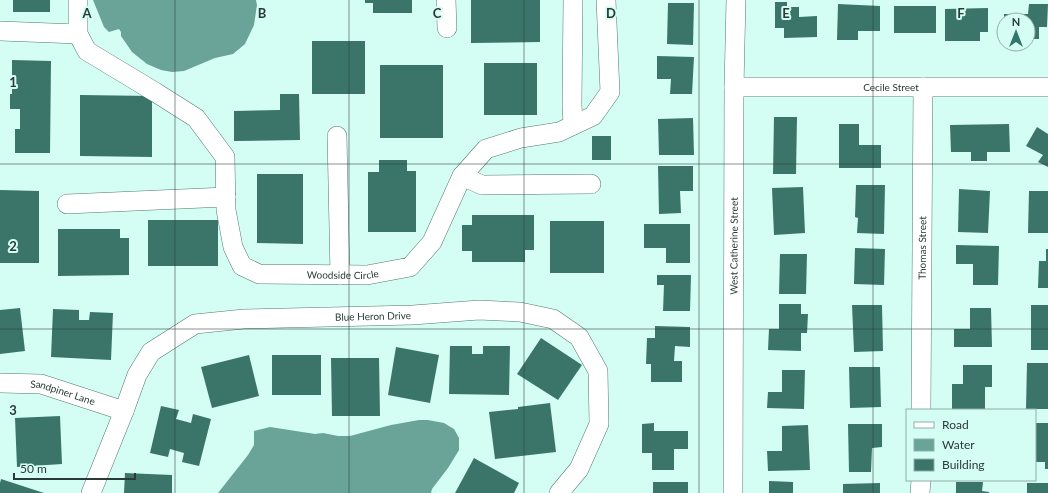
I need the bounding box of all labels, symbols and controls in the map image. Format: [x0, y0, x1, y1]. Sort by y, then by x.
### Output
text: A [81, 5, 92, 21]
text: B [258, 5, 267, 21]
text: C [433, 5, 442, 21]
text: D [606, 5, 616, 21]
text: E [782, 5, 790, 21]
text: F [957, 5, 965, 21]
north arrow [996, 12, 1036, 52]
text: N [1012, 15, 1020, 28]
text: 1 [9, 74, 17, 90]
street label: Cecile Street [863, 81, 919, 93]
street label: West Catherine Street [727, 197, 740, 295]
street label: Thomas Street [916, 216, 928, 280]
text: 2 [9, 238, 17, 254]
street label: Woodside Circle [307, 267, 380, 281]
street label: Blue Heron Drive [335, 309, 411, 323]
street label: Sandpiner Lane [30, 378, 97, 407]
text: 3 [9, 402, 17, 418]
legend [906, 409, 1036, 481]
text: Road [942, 417, 969, 432]
text: Water [942, 437, 975, 452]
scale bar [14, 455, 135, 481]
text: Building [942, 457, 985, 472]
text: 50 m [20, 461, 47, 476]

